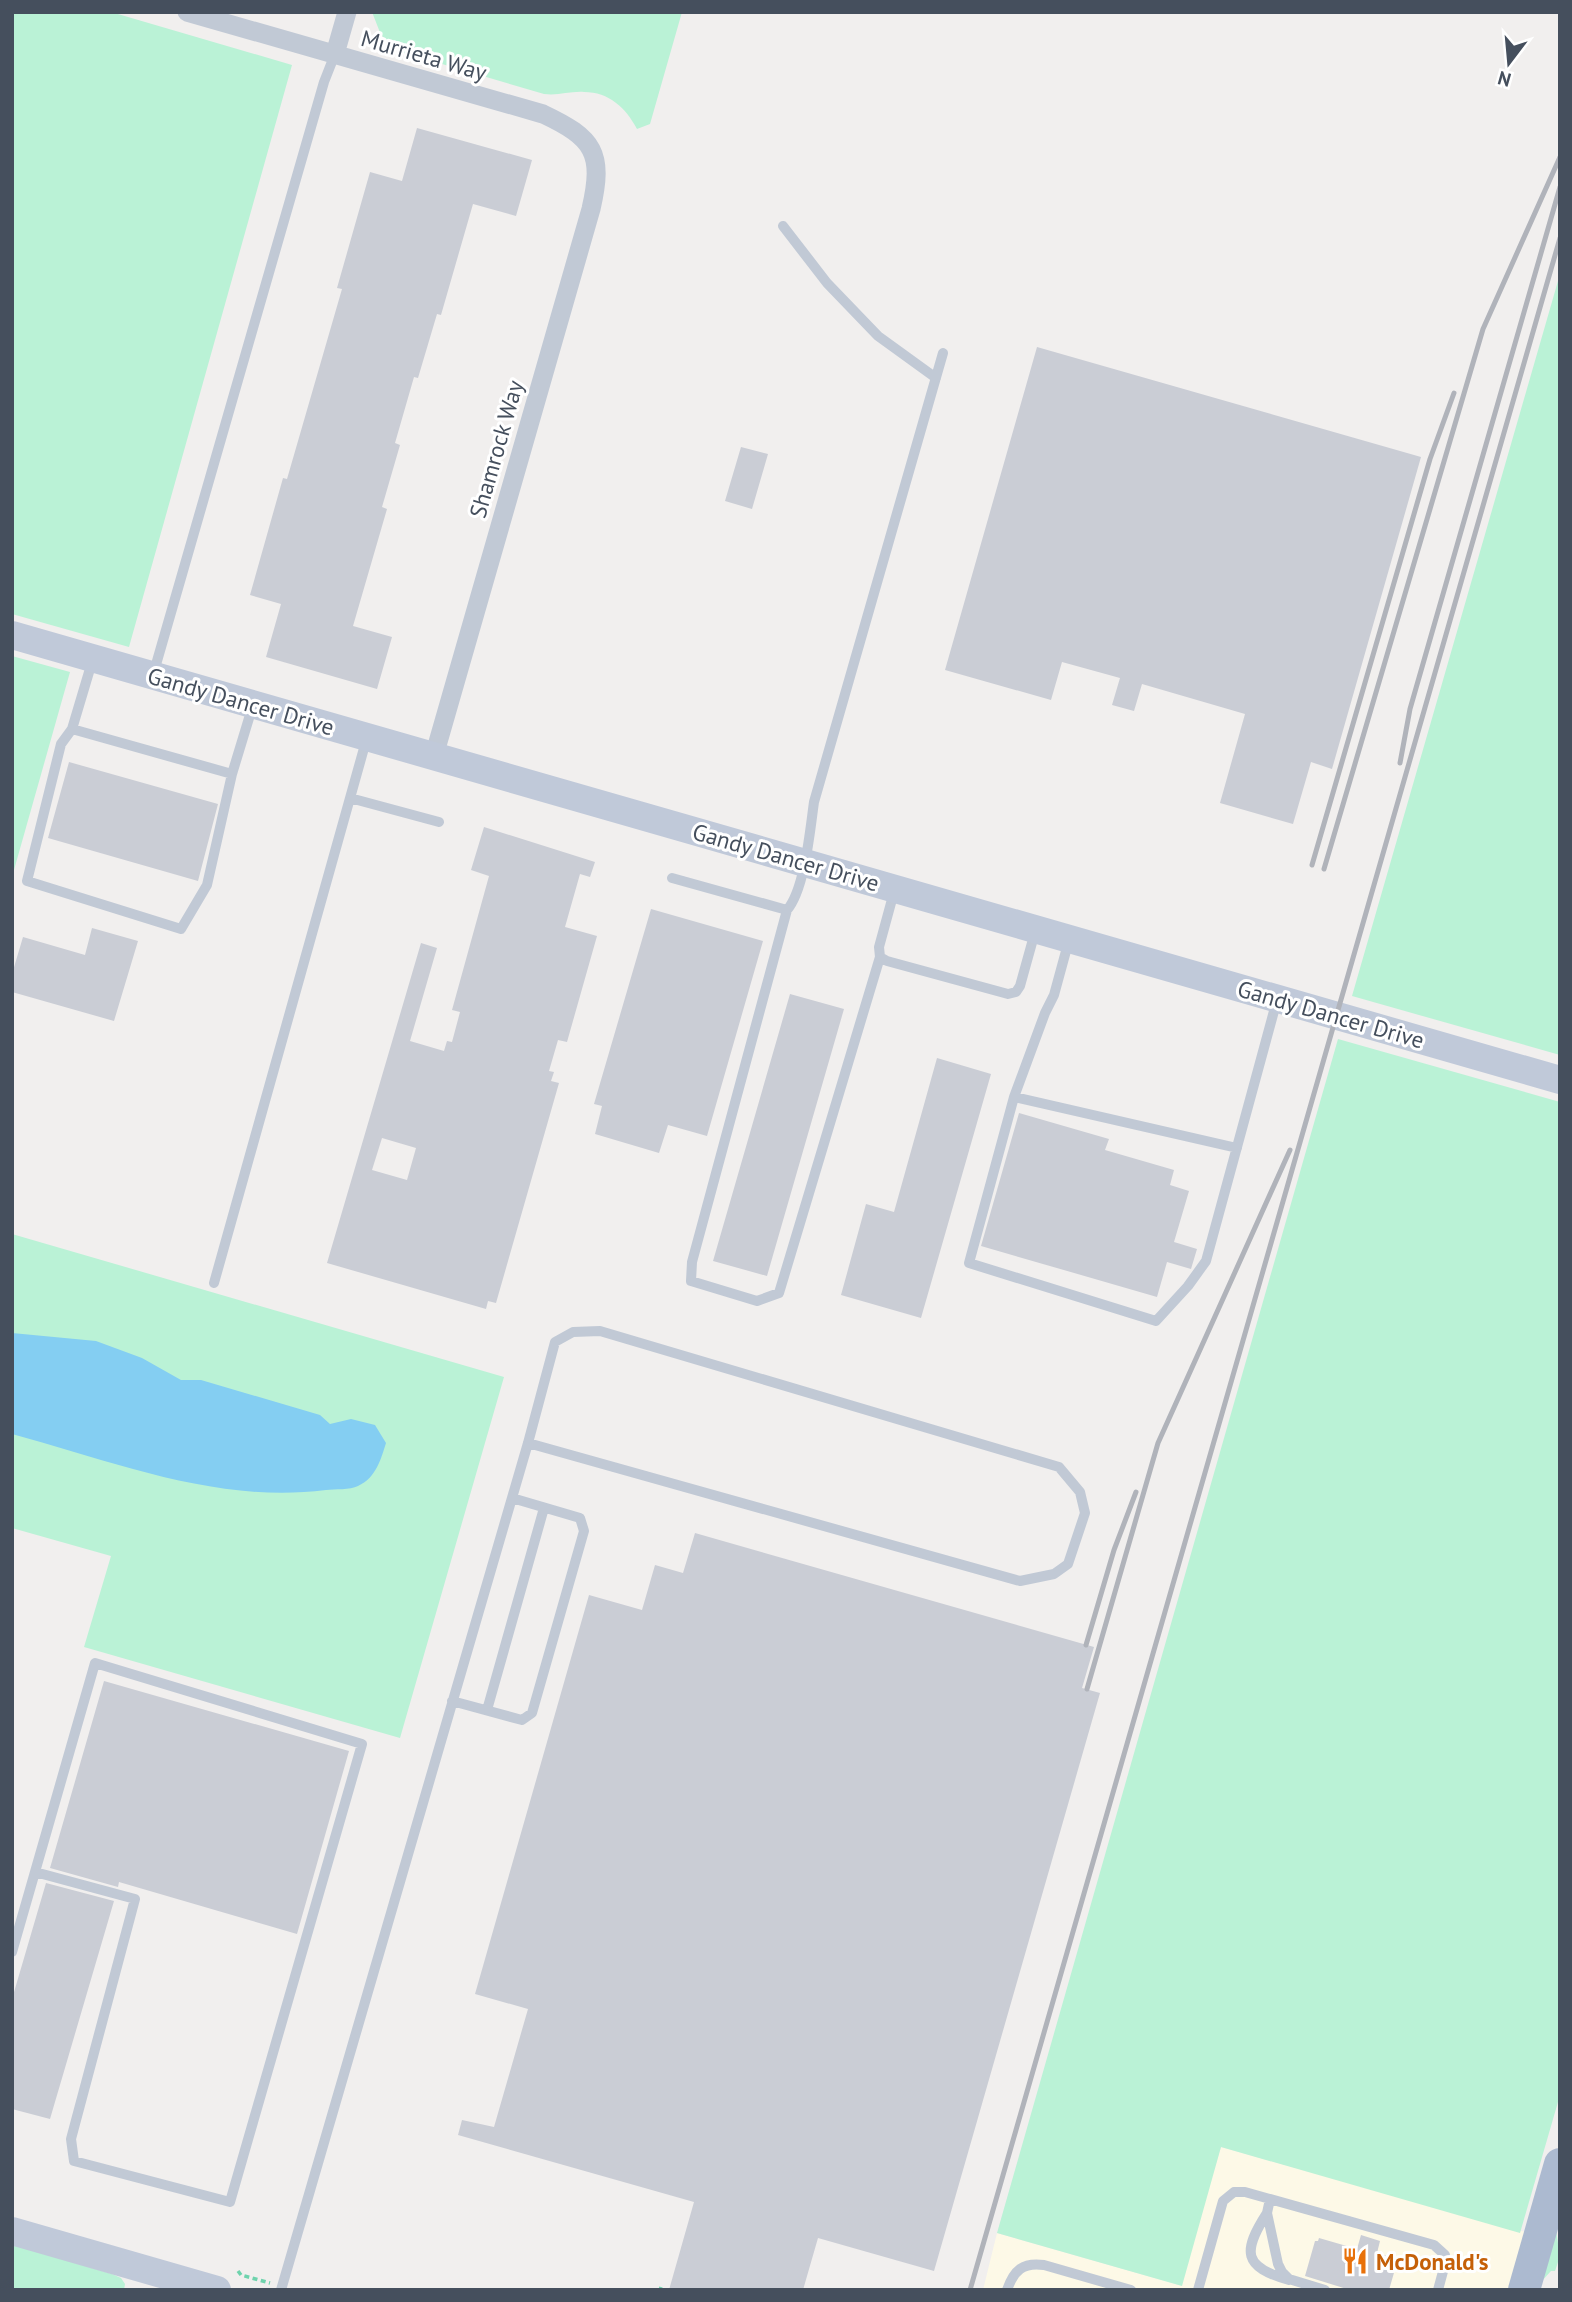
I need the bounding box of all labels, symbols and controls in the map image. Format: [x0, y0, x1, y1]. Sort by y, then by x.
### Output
street label: Murrieta Way [358, 23, 490, 87]
north arrow [1474, 28, 1544, 98]
text: N [1495, 66, 1514, 93]
street label: Shamrock Way [463, 377, 530, 521]
street label: Gandy Dancer Drive [144, 661, 338, 741]
street label: Gandy Dancer Drive [689, 817, 883, 897]
street label: Gandy Dancer Drive [1234, 974, 1428, 1054]
restaurant icon: McDonald's [1340, 2246, 1370, 2276]
place label: McDonald's [1376, 2247, 1489, 2276]

